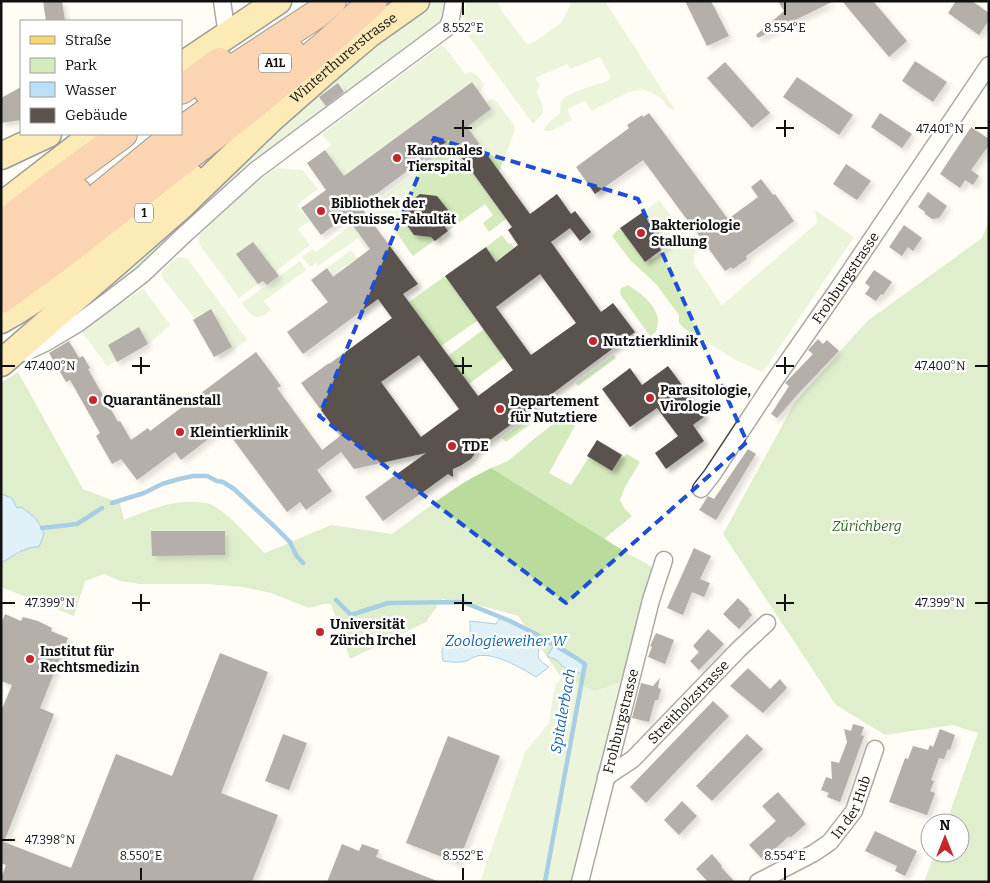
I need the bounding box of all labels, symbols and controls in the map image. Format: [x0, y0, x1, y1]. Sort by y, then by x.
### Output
street label: Winterthurerstrasse [287, 9, 401, 107]
legend [20, 20, 182, 135]
text: 8.552°E [442, 21, 484, 35]
text: 8.554°E [764, 21, 806, 35]
text: Straße [65, 31, 111, 49]
road number: A1L [259, 54, 291, 72]
text: Park [65, 56, 97, 74]
text: Wasser [65, 81, 117, 99]
text: Gebäude [65, 106, 128, 124]
text: 47.401°N [916, 122, 964, 136]
place label: Kantonales Tierspital [407, 142, 483, 175]
marker: Kantonales Tierspital [391, 152, 403, 164]
place label: Bibliothek der Vetsuisse-Fakultät [331, 195, 457, 228]
road number: 1 [135, 204, 153, 222]
marker: Bibliothek der Vetsuisse-Fakultät [315, 205, 327, 217]
place label: Bakteriologie Stallung [651, 217, 741, 250]
marker: Bakteriologie Stallung [635, 227, 647, 239]
street label: Frohburgstrasse [809, 229, 883, 327]
place label: Nutztierklinik [603, 333, 699, 350]
marker: Nutztierklinik [587, 335, 599, 347]
text: 47.400°N [24, 359, 76, 373]
text: 47.400°N [914, 359, 966, 373]
place label: Parasitologie, Virologie [660, 382, 751, 415]
place label: Quarantänenstall [103, 392, 221, 409]
marker: Parasitologie, Virologie [644, 392, 656, 404]
place label: Departement für Nutztiere [510, 393, 600, 426]
marker: Quarantänenstall [87, 394, 99, 406]
marker: Departement für Nutztiere [494, 403, 506, 415]
place label: Kleintierklinik [190, 424, 289, 441]
marker: Kleintierklinik [174, 426, 186, 438]
place label: TDE [462, 438, 489, 455]
marker: TDE [446, 440, 458, 452]
park label: Zürichberg [832, 518, 902, 535]
text: 47.399°N [25, 596, 75, 610]
text: 47.399°N [915, 596, 965, 610]
place label: Universität Zürich Irchel [330, 616, 417, 649]
marker: Universität Zürich Irchel [314, 626, 326, 638]
water label: Zoologieweiher W [445, 632, 568, 650]
place label: Institut für Rechtsmedizin [40, 643, 140, 676]
marker: Institut für Rechtsmedizin [24, 653, 36, 665]
street label: Streitholzstrasse [644, 657, 733, 747]
water label: Spitalerbach [547, 667, 579, 755]
street label: Frohburgstrasse [600, 667, 642, 775]
street label: In der Hub [828, 773, 874, 842]
north arrow [920, 813, 970, 863]
text: N [940, 817, 951, 834]
text: 47.398°N [25, 833, 76, 847]
text: 8.550°E [120, 849, 162, 863]
text: 8.552°E [442, 849, 484, 863]
text: 8.554°E [764, 849, 806, 863]

